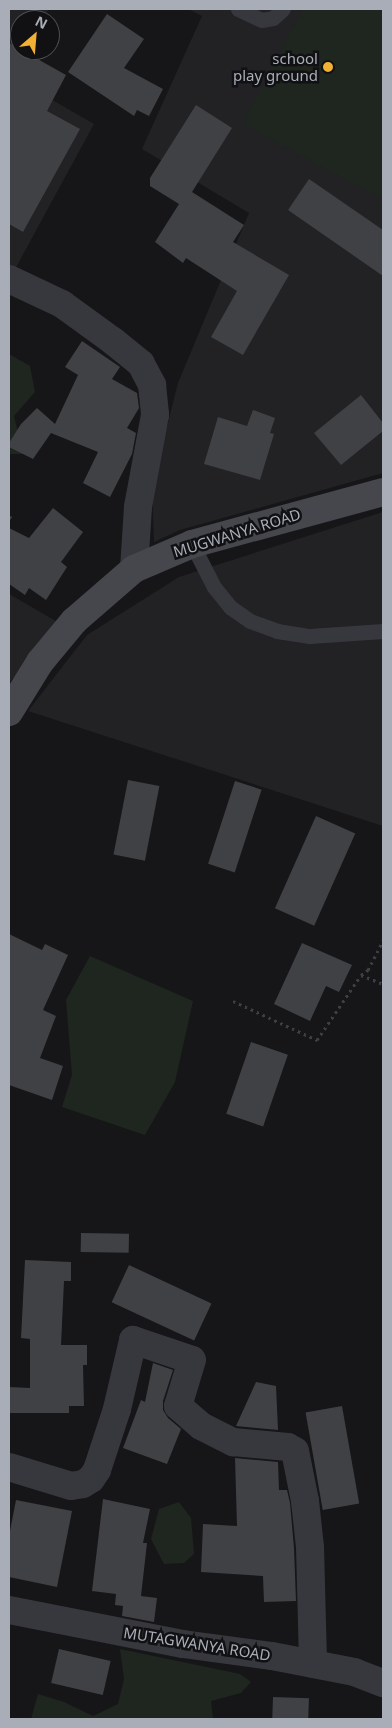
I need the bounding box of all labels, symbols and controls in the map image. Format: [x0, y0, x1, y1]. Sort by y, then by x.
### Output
north arrow [10, 10, 60, 60]
text: N [32, 11, 51, 33]
place label: school play ground [233, 49, 318, 84]
marker: school play ground [322, 61, 334, 73]
street label: MUGWANYA ROAD [171, 505, 303, 561]
street label: MUTAGWANYA ROAD [122, 1623, 272, 1665]

